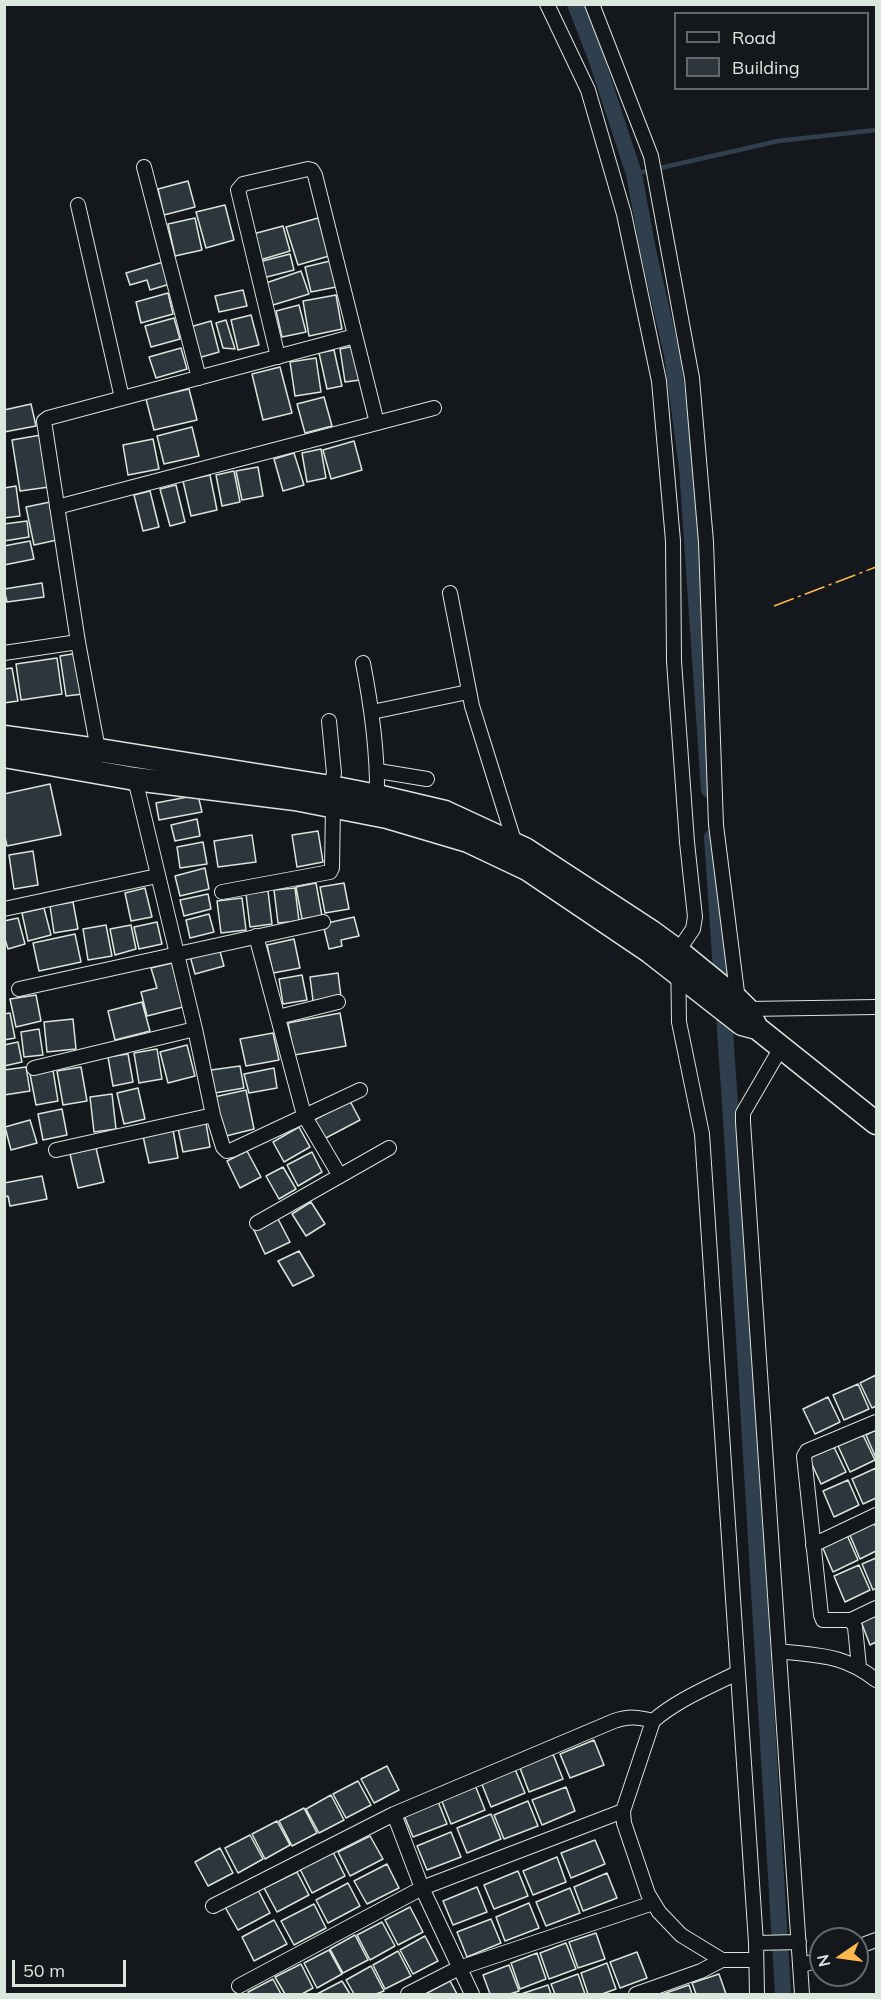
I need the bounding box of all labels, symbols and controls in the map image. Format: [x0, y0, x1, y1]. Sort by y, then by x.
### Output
legend [674, 12, 869, 90]
text: Road [732, 26, 776, 49]
text: Building [732, 56, 800, 79]
north arrow [809, 1927, 869, 1987]
scale bar [15, 1948, 129, 1986]
text: N [812, 1952, 835, 1969]
text: 50 m [23, 1959, 65, 1982]

